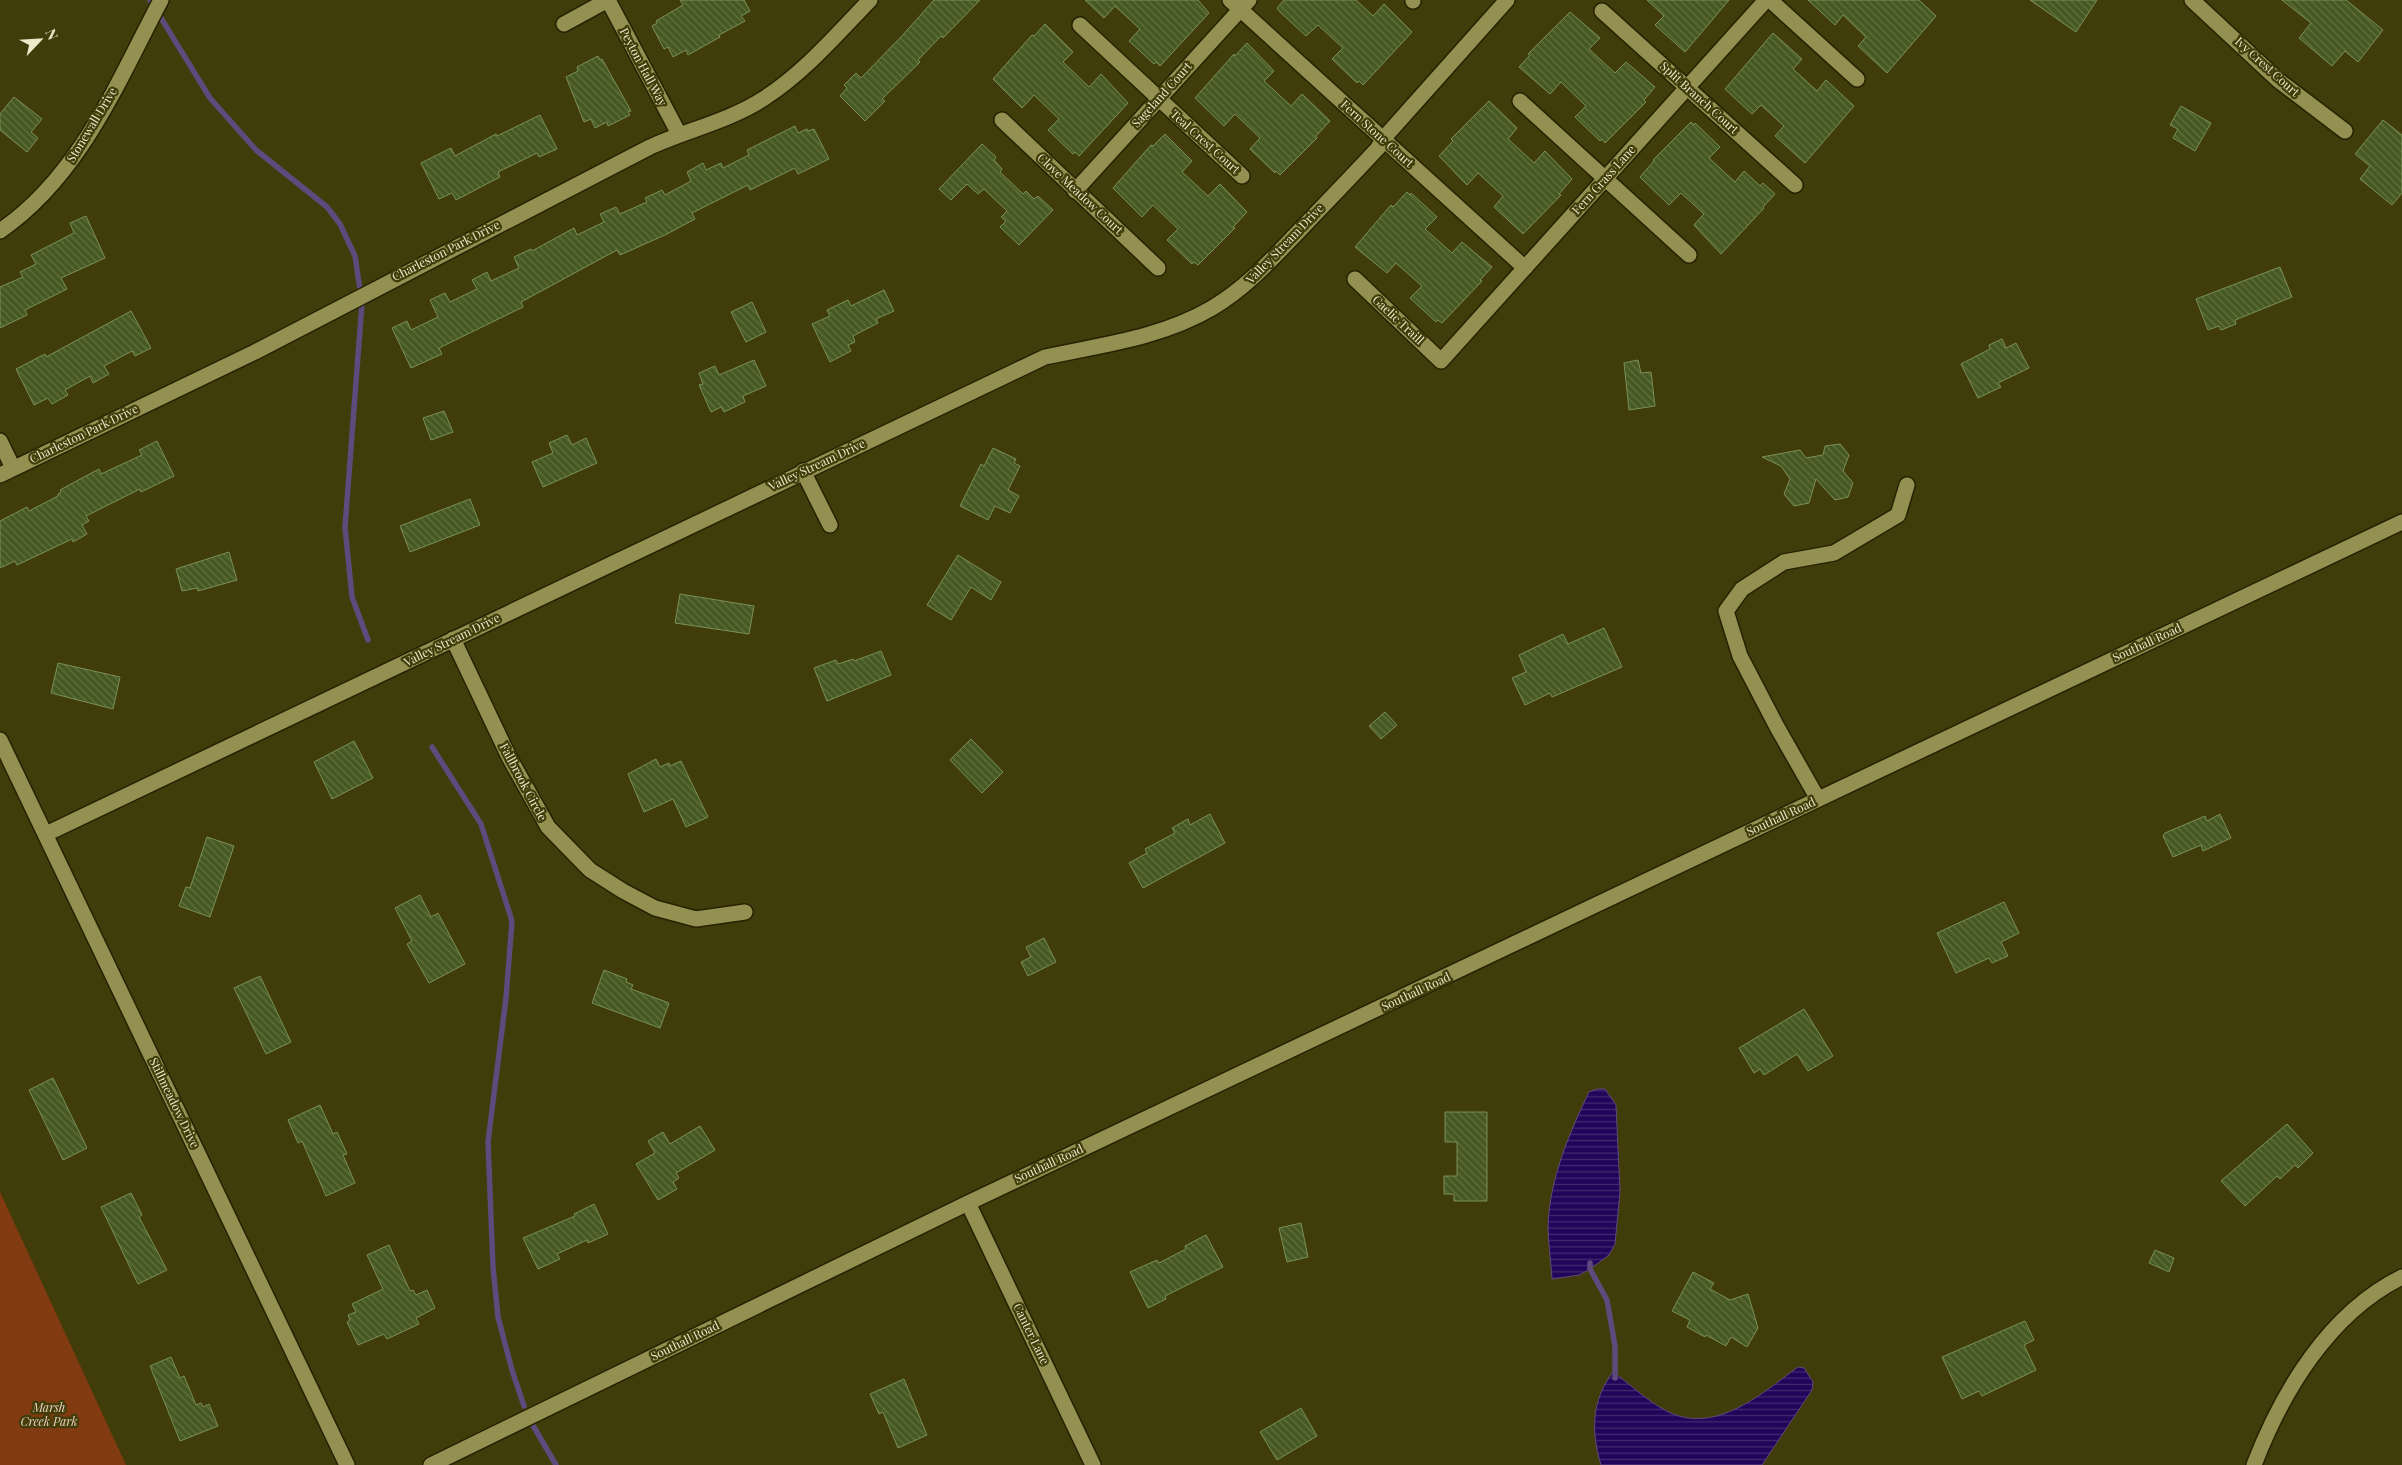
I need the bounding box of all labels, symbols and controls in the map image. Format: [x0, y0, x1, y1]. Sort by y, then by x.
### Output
north arrow [15, 15, 65, 65]
street label: Peyton Hall Way [617, 25, 671, 108]
text: N [41, 26, 63, 43]
street label: Ivy Crest Court [2232, 33, 2304, 100]
street label: Sageland Court [1128, 58, 1195, 130]
street label: Split Branch Court [1657, 58, 1743, 137]
street label: Stonewall Drive [62, 84, 120, 165]
street label: Fern Stone Court [1338, 96, 1418, 171]
street label: Teal Crest Court [1167, 106, 1245, 177]
street label: Fern Grass Lane [1568, 141, 1639, 217]
street label: Clove Meadow Court [1034, 149, 1128, 238]
street label: Valley Stream Drive [1241, 200, 1327, 287]
street label: Charleston Park Drive [389, 216, 502, 284]
street label: Gaelic Traill [1369, 291, 1428, 348]
street label: Charleston Park Drive [27, 400, 141, 466]
street label: Valley Stream Drive [765, 435, 868, 494]
street label: Valley Stream Drive [400, 609, 502, 670]
street label: Southall Road [2109, 619, 2184, 665]
street label: Fallbrook Circle [497, 740, 551, 823]
street label: Southall Road [1743, 793, 1818, 839]
street label: Southall Road [1378, 968, 1453, 1014]
street label: Stillmeadow Drive [146, 1055, 204, 1150]
street label: Southall Road [1011, 1140, 1086, 1186]
street label: Canter Lane [1010, 1300, 1054, 1367]
street label: Southall Road [648, 1317, 722, 1364]
park label: Marsh Creek Park [21, 1399, 77, 1429]

